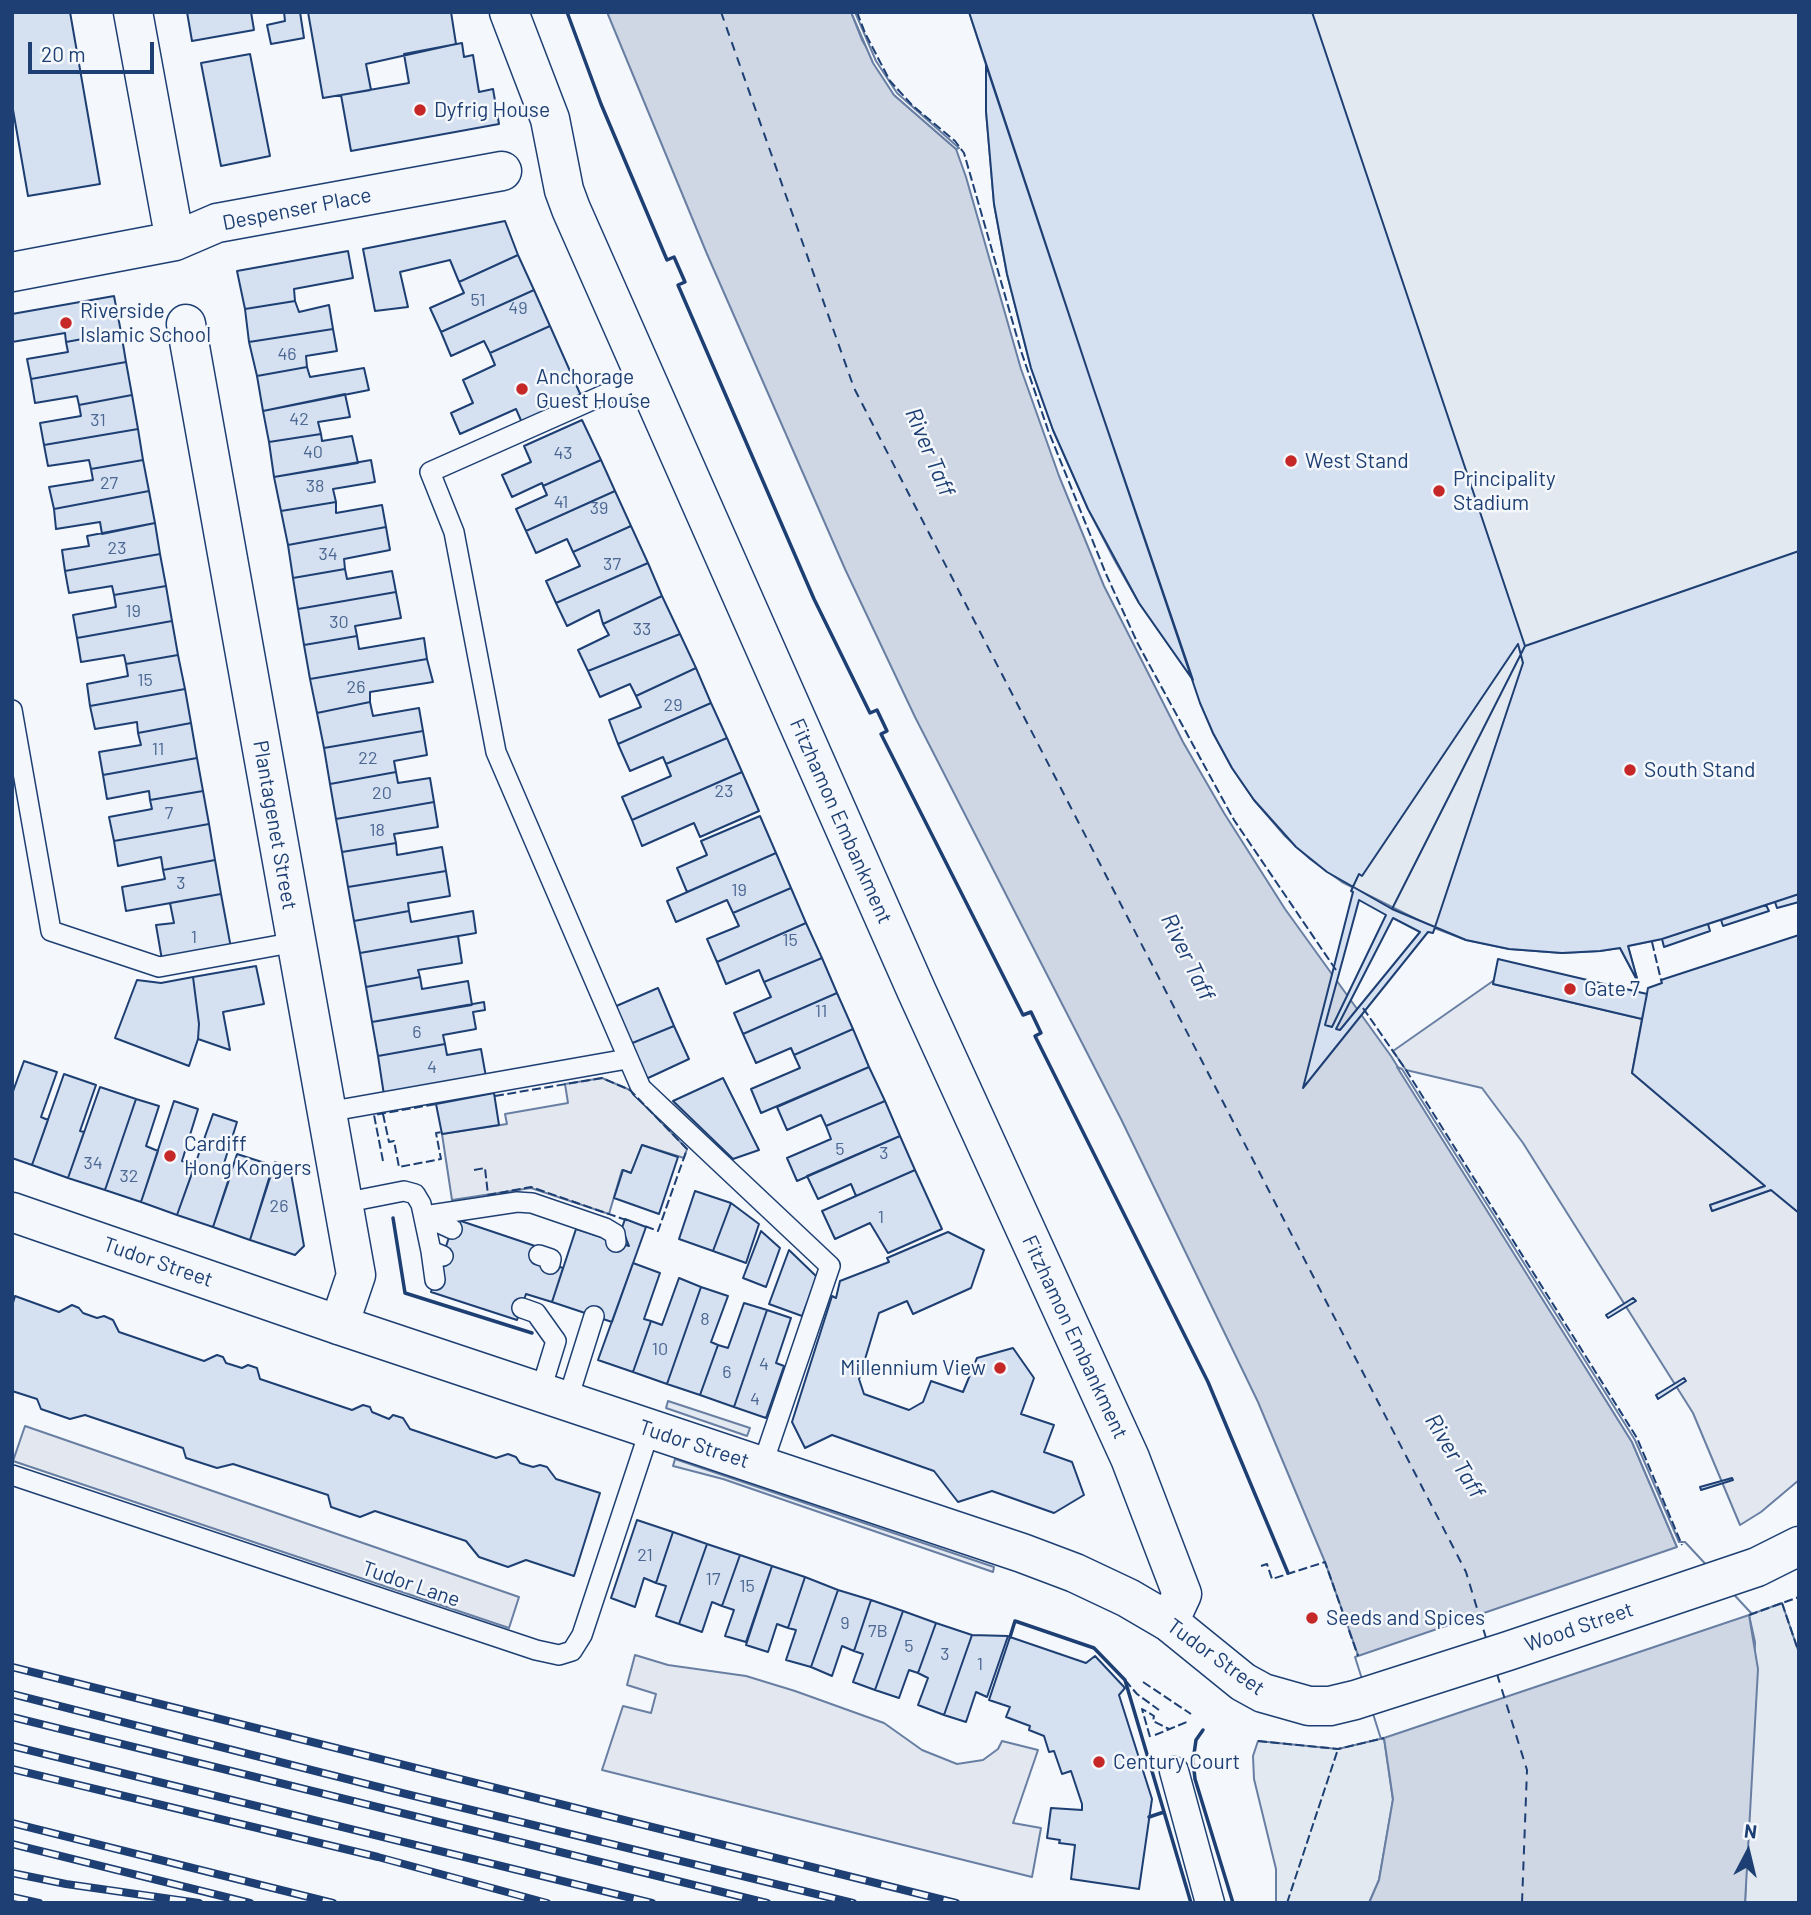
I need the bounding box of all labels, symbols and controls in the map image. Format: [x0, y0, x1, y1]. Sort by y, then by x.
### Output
scale bar [32, 28, 158, 72]
text: 20 m [41, 41, 86, 66]
place label: Dyfrig House [434, 97, 550, 123]
marker: Dyfrig House [412, 102, 428, 118]
street label: Despenser Place [220, 182, 374, 236]
house number: 51 [470, 289, 486, 311]
house number: 49 [508, 297, 528, 319]
place label: Riverside Islamic School [80, 298, 211, 348]
marker: Riverside Islamic School [58, 315, 74, 331]
house number: 46 [277, 343, 297, 365]
place label: Anchorage Guest House [536, 364, 651, 414]
marker: Anchorage Guest House [514, 381, 530, 397]
water label: River Taff [899, 404, 961, 500]
house number: 42 [289, 408, 309, 430]
house number: 31 [90, 409, 106, 431]
house number: 40 [303, 441, 323, 463]
house number: 43 [553, 442, 573, 464]
place label: West Stand [1305, 448, 1409, 474]
marker: West Stand [1283, 453, 1299, 469]
place label: Principality Stadium [1453, 466, 1556, 516]
house number: 27 [100, 472, 118, 494]
house number: 38 [306, 475, 324, 497]
marker: Principality Stadium [1431, 483, 1447, 499]
house number: 41 [554, 491, 568, 513]
house number: 39 [590, 497, 608, 519]
house number: 23 [108, 537, 126, 559]
house number: 34 [318, 543, 338, 565]
house number: 37 [603, 553, 621, 575]
house number: 19 [125, 600, 141, 622]
house number: 30 [329, 611, 349, 633]
house number: 33 [633, 618, 651, 640]
house number: 15 [137, 669, 153, 691]
house number: 26 [347, 676, 365, 698]
house number: 29 [663, 694, 683, 716]
street label: Fitzhamon Embankment [784, 714, 898, 928]
house number: 11 [152, 738, 164, 760]
street label: Plantagenet Street [248, 738, 302, 912]
house number: 22 [358, 747, 378, 769]
place label: South Stand [1644, 757, 1755, 783]
marker: South Stand [1622, 762, 1638, 778]
house number: 23 [715, 780, 733, 802]
house number: 20 [372, 782, 392, 804]
house number: 7 [165, 802, 173, 824]
house number: 18 [369, 819, 385, 841]
house number: 3 [176, 872, 186, 894]
house number: 19 [731, 879, 747, 901]
water label: River Taff [1155, 909, 1221, 1005]
house number: 1 [191, 926, 197, 948]
house number: 15 [782, 929, 798, 951]
place label: Gate 7 [1584, 976, 1640, 1002]
marker: Gate 7 [1562, 981, 1578, 997]
house number: 11 [815, 1000, 827, 1022]
house number: 6 [412, 1021, 422, 1043]
house number: 4 [427, 1056, 437, 1078]
place label: Cardiff Hong Kongers [184, 1131, 311, 1181]
house number: 5 [835, 1138, 845, 1160]
house number: 3 [879, 1142, 889, 1164]
marker: Cardiff Hong Kongers [162, 1148, 178, 1164]
house number: 34 [83, 1152, 103, 1174]
house number: 32 [120, 1165, 138, 1187]
house number: 26 [270, 1195, 288, 1217]
house number: 1 [878, 1206, 884, 1228]
street label: Tudor Street [100, 1231, 216, 1293]
street label: Fitzhamon Embankment [1017, 1231, 1133, 1443]
house number: 8 [700, 1308, 710, 1330]
house number: 10 [652, 1338, 668, 1360]
house number: 4 [759, 1353, 769, 1375]
place label: Millennium View [840, 1355, 986, 1381]
marker: Millennium View [992, 1360, 1008, 1376]
house number: 6 [722, 1361, 732, 1383]
house number: 4 [750, 1388, 760, 1410]
water label: River Taff [1419, 1409, 1491, 1503]
street label: Tudor Street [636, 1414, 752, 1474]
house number: 21 [637, 1544, 653, 1566]
street label: Tudor Lane [359, 1555, 463, 1613]
house number: 17 [706, 1568, 720, 1590]
house number: 15 [739, 1575, 755, 1597]
street label: Wood Street [1521, 1597, 1637, 1657]
place label: Seeds and Spices [1326, 1605, 1485, 1631]
marker: Seeds and Spices [1304, 1610, 1320, 1626]
house number: 9 [840, 1612, 850, 1634]
street label: Tudor Street [1162, 1613, 1270, 1701]
house number: 7B [868, 1620, 888, 1642]
house number: 5 [904, 1635, 914, 1657]
house number: 3 [940, 1643, 950, 1665]
house number: 1 [977, 1653, 983, 1675]
place label: Century Court [1113, 1749, 1240, 1775]
marker: Century Court [1091, 1754, 1107, 1770]
north arrow [1713, 1817, 1783, 1887]
text: N [1743, 1818, 1758, 1843]

